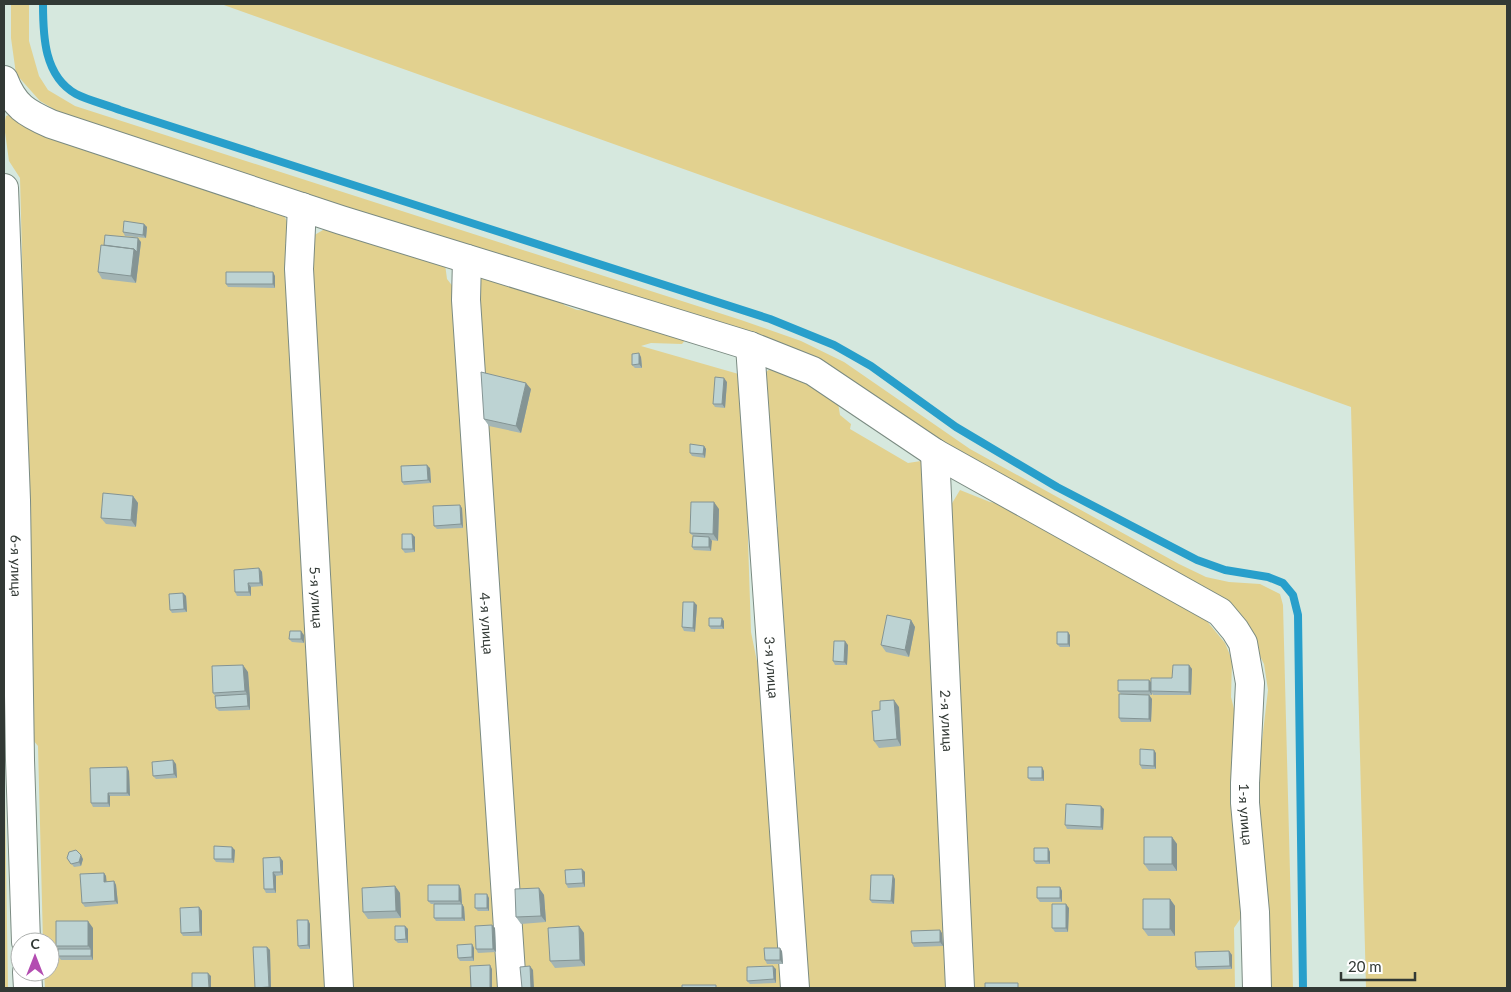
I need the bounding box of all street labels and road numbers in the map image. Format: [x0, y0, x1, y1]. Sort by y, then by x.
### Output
street label: 6-я улица [8, 535, 26, 597]
street label: 5-я улица [307, 566, 327, 629]
street label: 4-я улица [477, 592, 498, 655]
street label: 3-я улица [762, 636, 783, 699]
street label: 2-я улица [938, 689, 957, 752]
street label: 1-я улица [1237, 783, 1257, 846]

